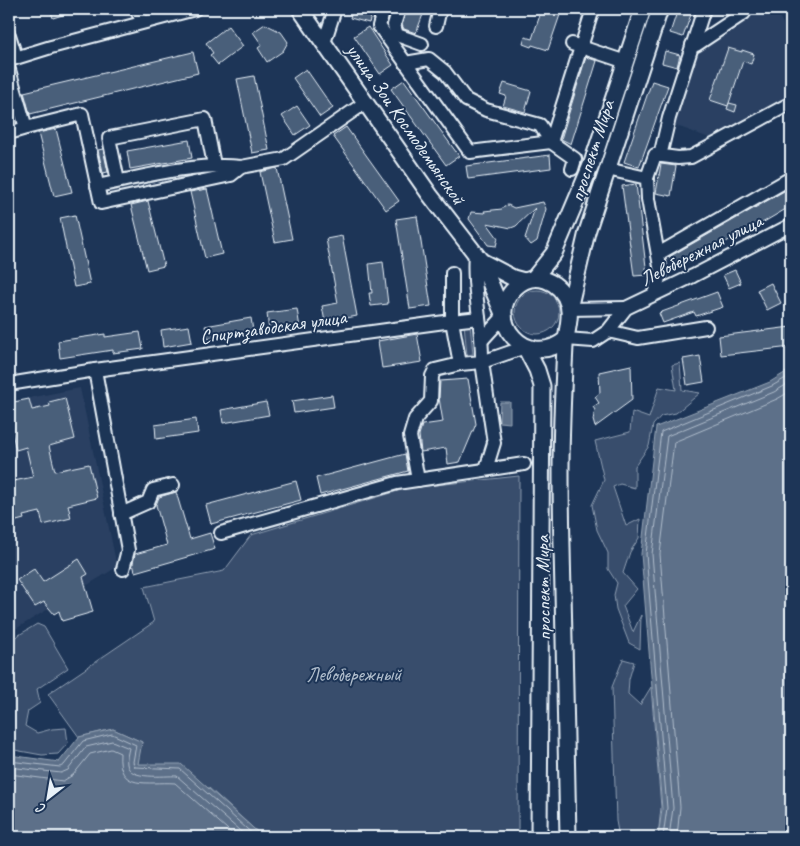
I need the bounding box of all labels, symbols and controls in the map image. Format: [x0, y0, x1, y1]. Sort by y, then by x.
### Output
street label: улица Зои Космодемьянской [340, 38, 472, 211]
street label: проспект Мира [564, 96, 621, 205]
street label: Левобережная улица [636, 208, 768, 292]
street label: Спиртзаводская улица [198, 304, 350, 351]
street label: проспект Мира [530, 534, 556, 641]
park label: Левобережный [307, 662, 403, 687]
north arrow [22, 774, 72, 824]
text: С [32, 799, 49, 818]

